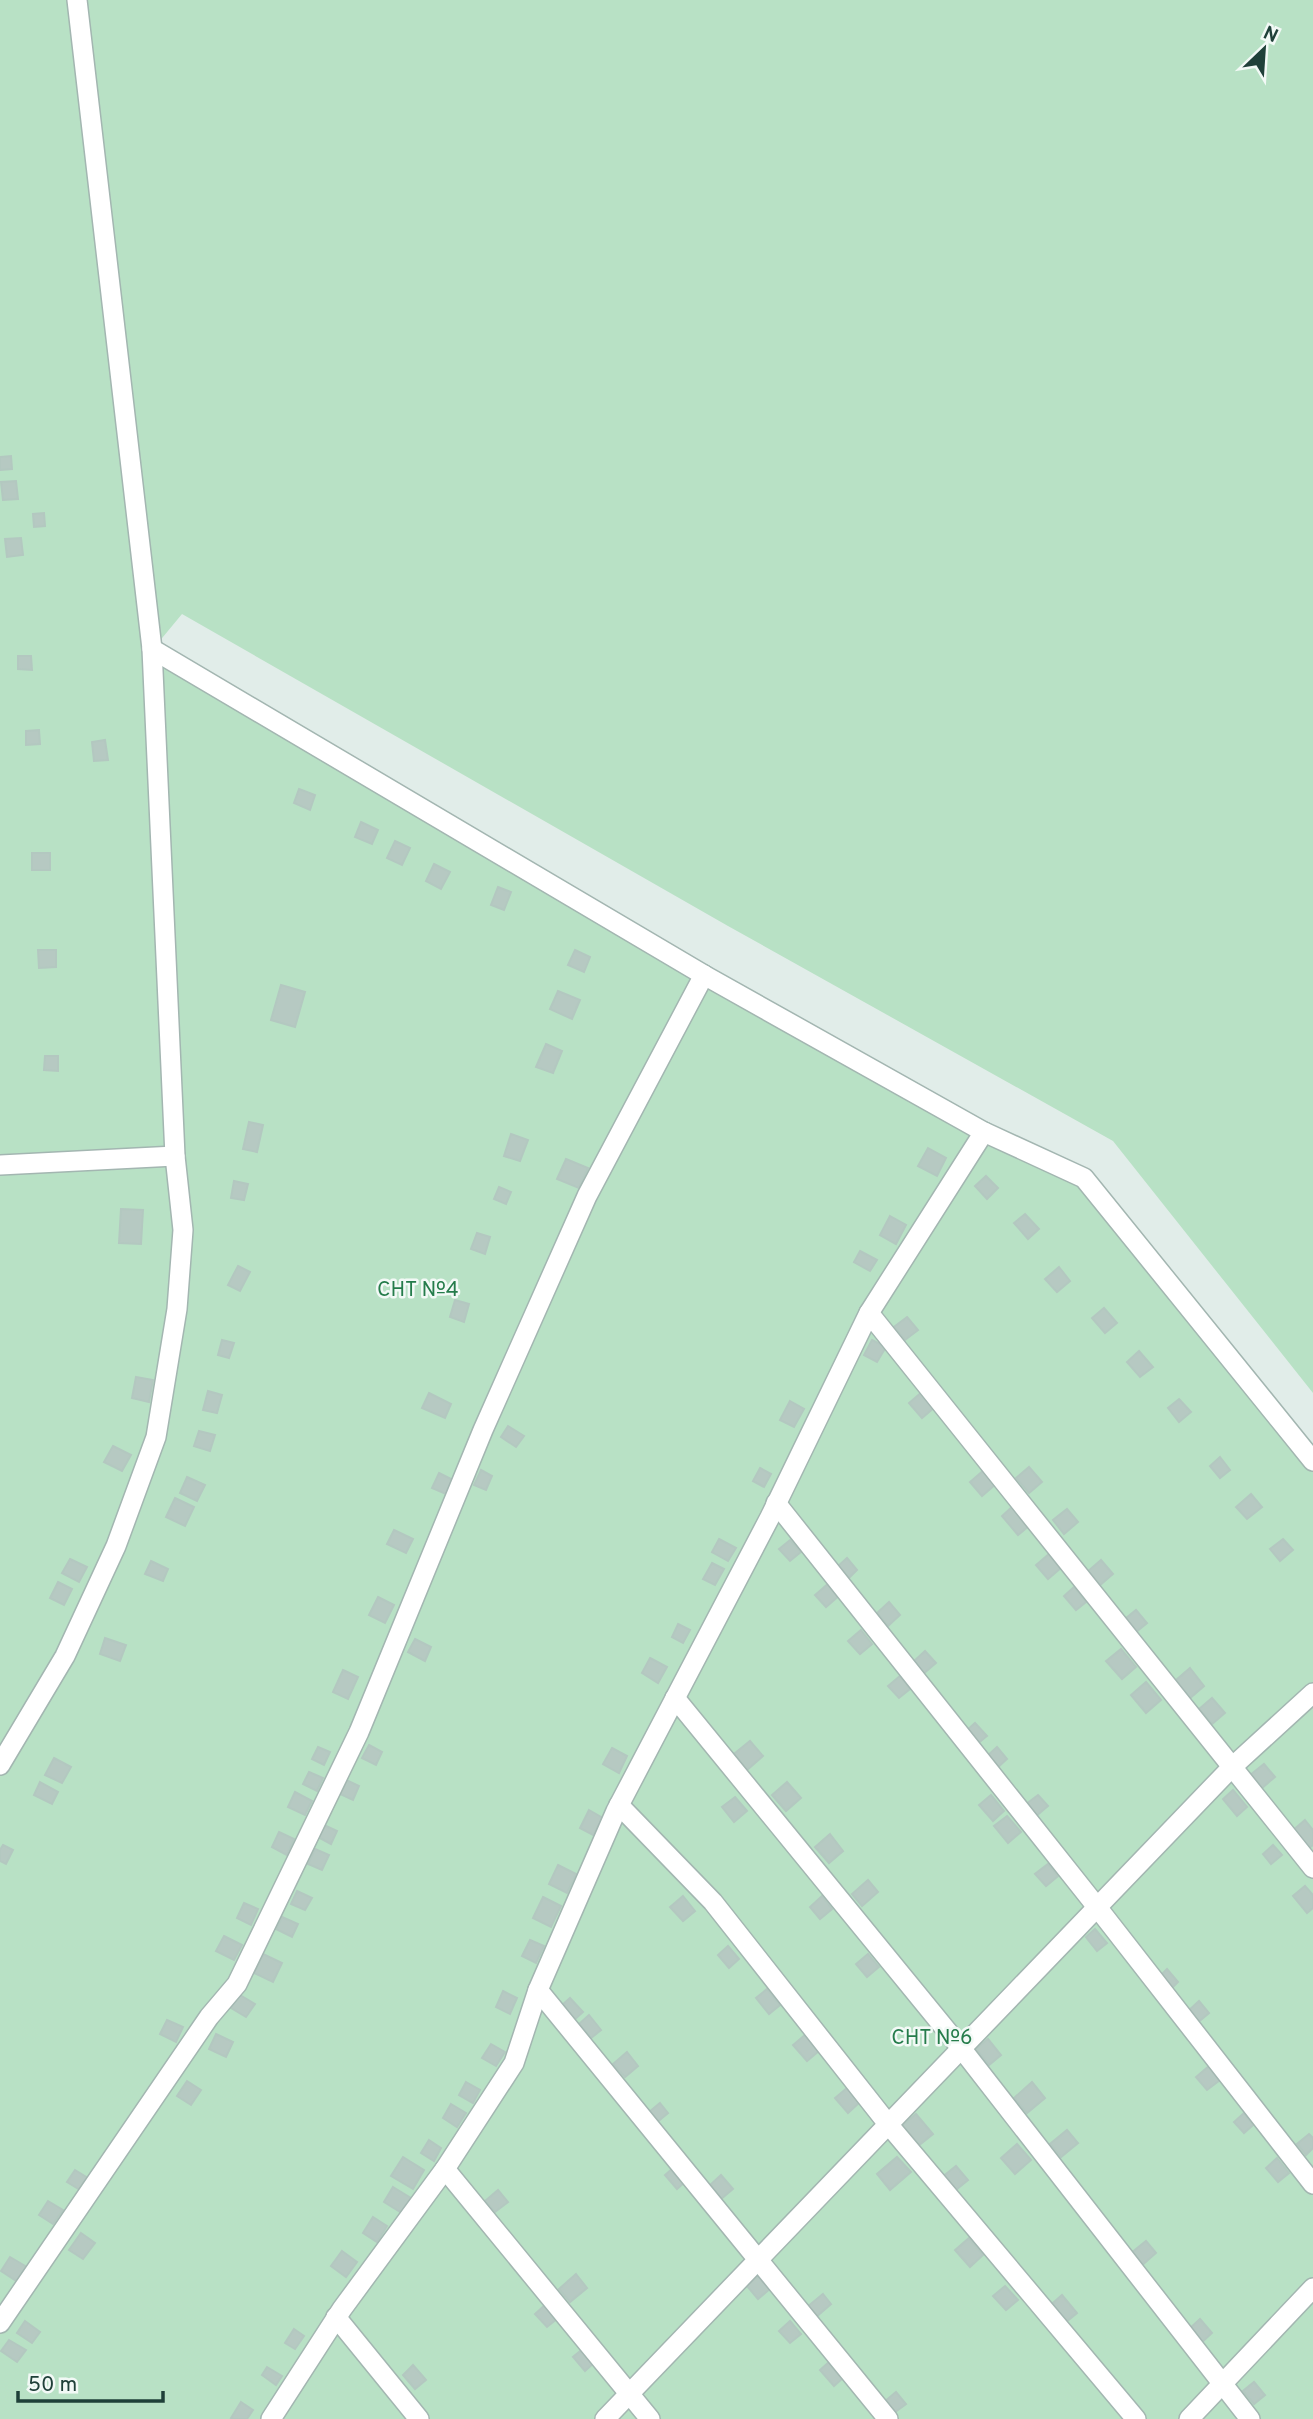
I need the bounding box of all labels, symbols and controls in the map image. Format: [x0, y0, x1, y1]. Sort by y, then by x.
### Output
north arrow [1229, 14, 1299, 84]
text: N [1259, 22, 1282, 49]
park label: СНТ №4 [377, 1277, 459, 1304]
park label: СНТ №6 [891, 2025, 973, 2052]
scale bar [18, 2360, 163, 2404]
text: 50 m [28, 2372, 77, 2399]

